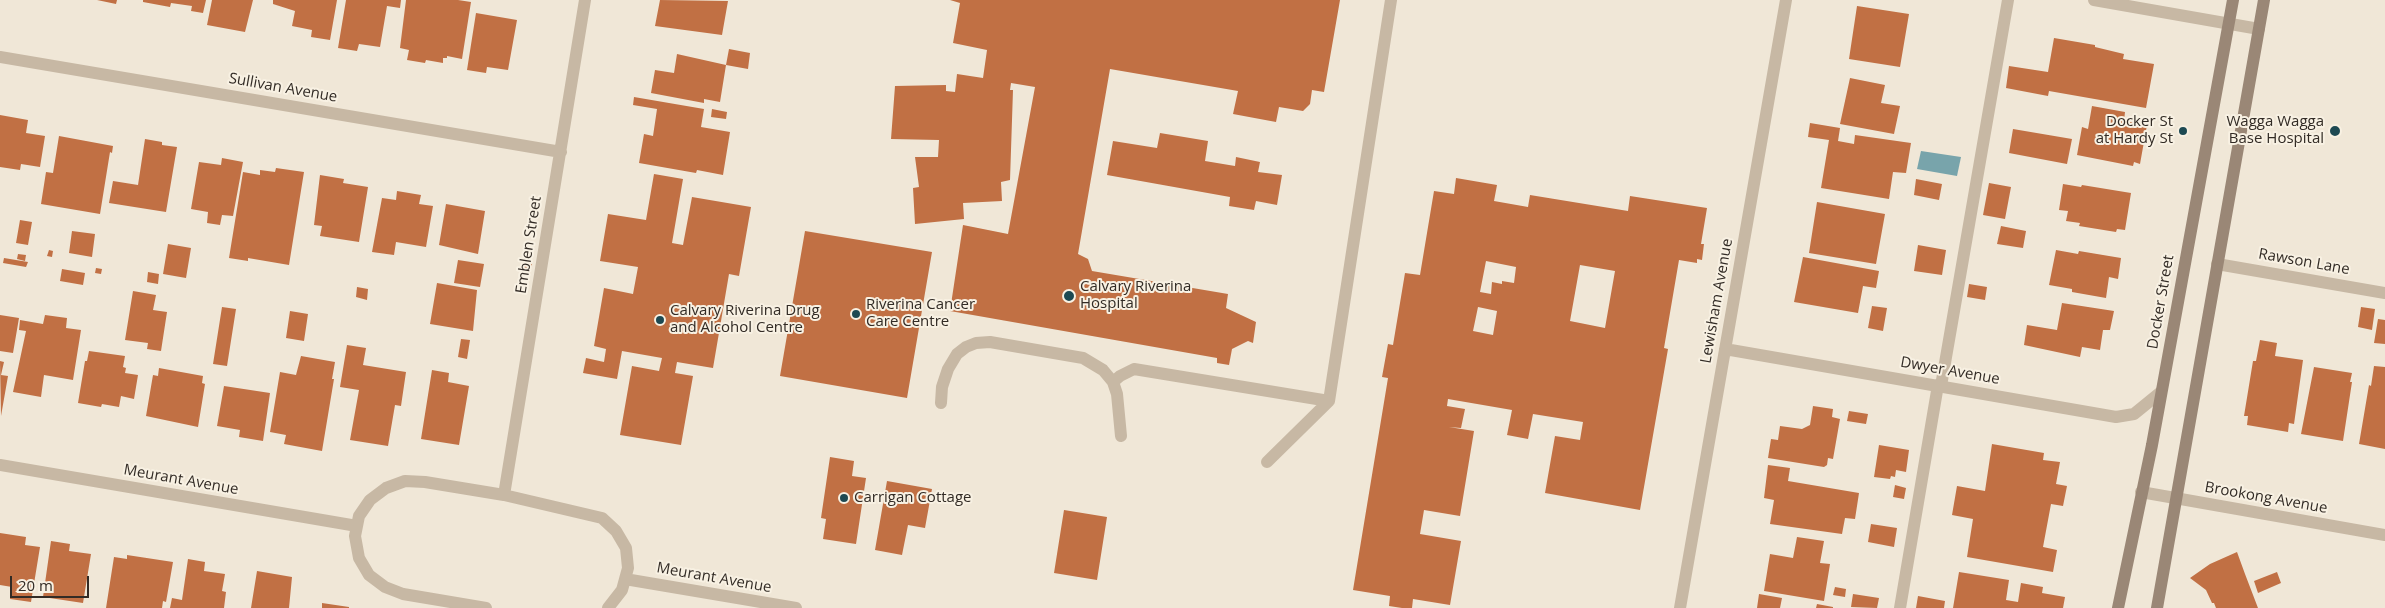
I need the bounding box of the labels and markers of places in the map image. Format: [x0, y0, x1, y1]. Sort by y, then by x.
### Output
place label: Docker St at Hardy St [2096, 113, 2173, 148]
place label: Wagga Wagga Base Hospital [2226, 113, 2324, 148]
marker: Wagga Wagga Base Hospital [2328, 124, 2342, 138]
marker: Docker St at Hardy St [2177, 125, 2189, 137]
place label: Calvary Riverina Hospital [1080, 278, 1191, 313]
marker: Calvary Riverina Hospital [1062, 289, 1076, 303]
place label: Riverina Cancer Care Centre [866, 296, 975, 331]
place label: Calvary Riverina Drug and Alcohol Centre [670, 302, 820, 337]
marker: Riverina Cancer Care Centre [850, 308, 862, 320]
marker: Calvary Riverina Drug and Alcohol Centre [654, 314, 666, 326]
place label: Carrigan Cottage [854, 489, 971, 507]
marker: Carrigan Cottage [838, 492, 850, 504]

